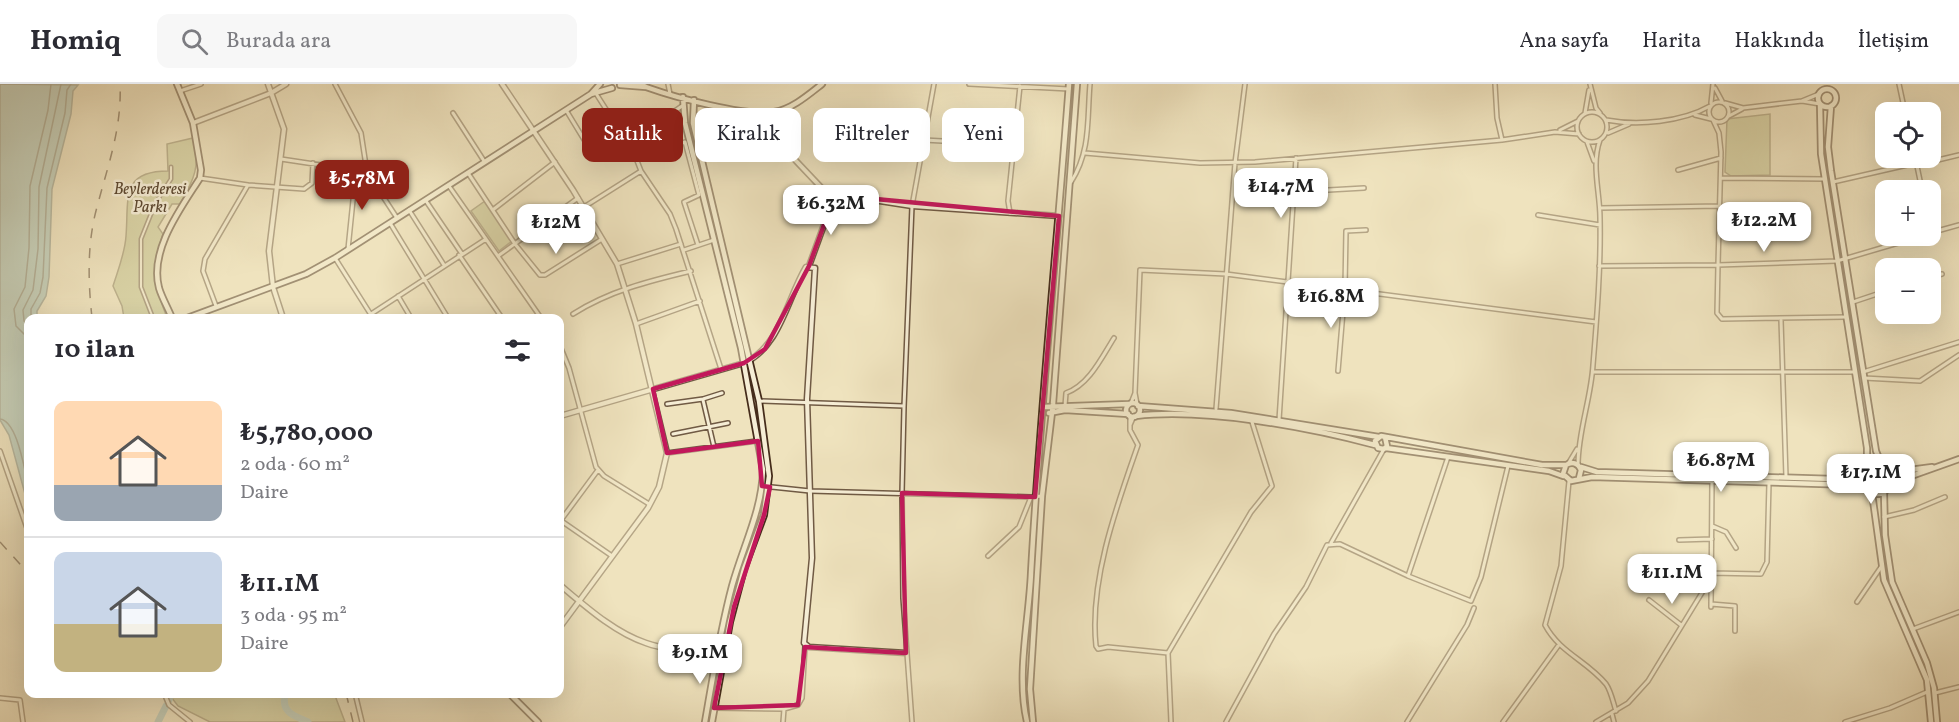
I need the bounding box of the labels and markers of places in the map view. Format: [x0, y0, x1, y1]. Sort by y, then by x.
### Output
pin: ₺5.78M [313, 160, 411, 211]
pin: ₺14.7M [1232, 168, 1330, 219]
pin: ₺6.32M [782, 185, 880, 236]
pin: ₺12.2M [1715, 202, 1813, 253]
pin: ₺12M [520, 204, 592, 255]
pin: ₺16.8M [1282, 278, 1380, 329]
pin: ₺6.87M [1672, 442, 1770, 493]
pin: ₺17.1M [1822, 454, 1920, 505]
pin: ₺11.1M [1623, 554, 1721, 605]
pin: ₺9.1M [658, 634, 742, 685]

